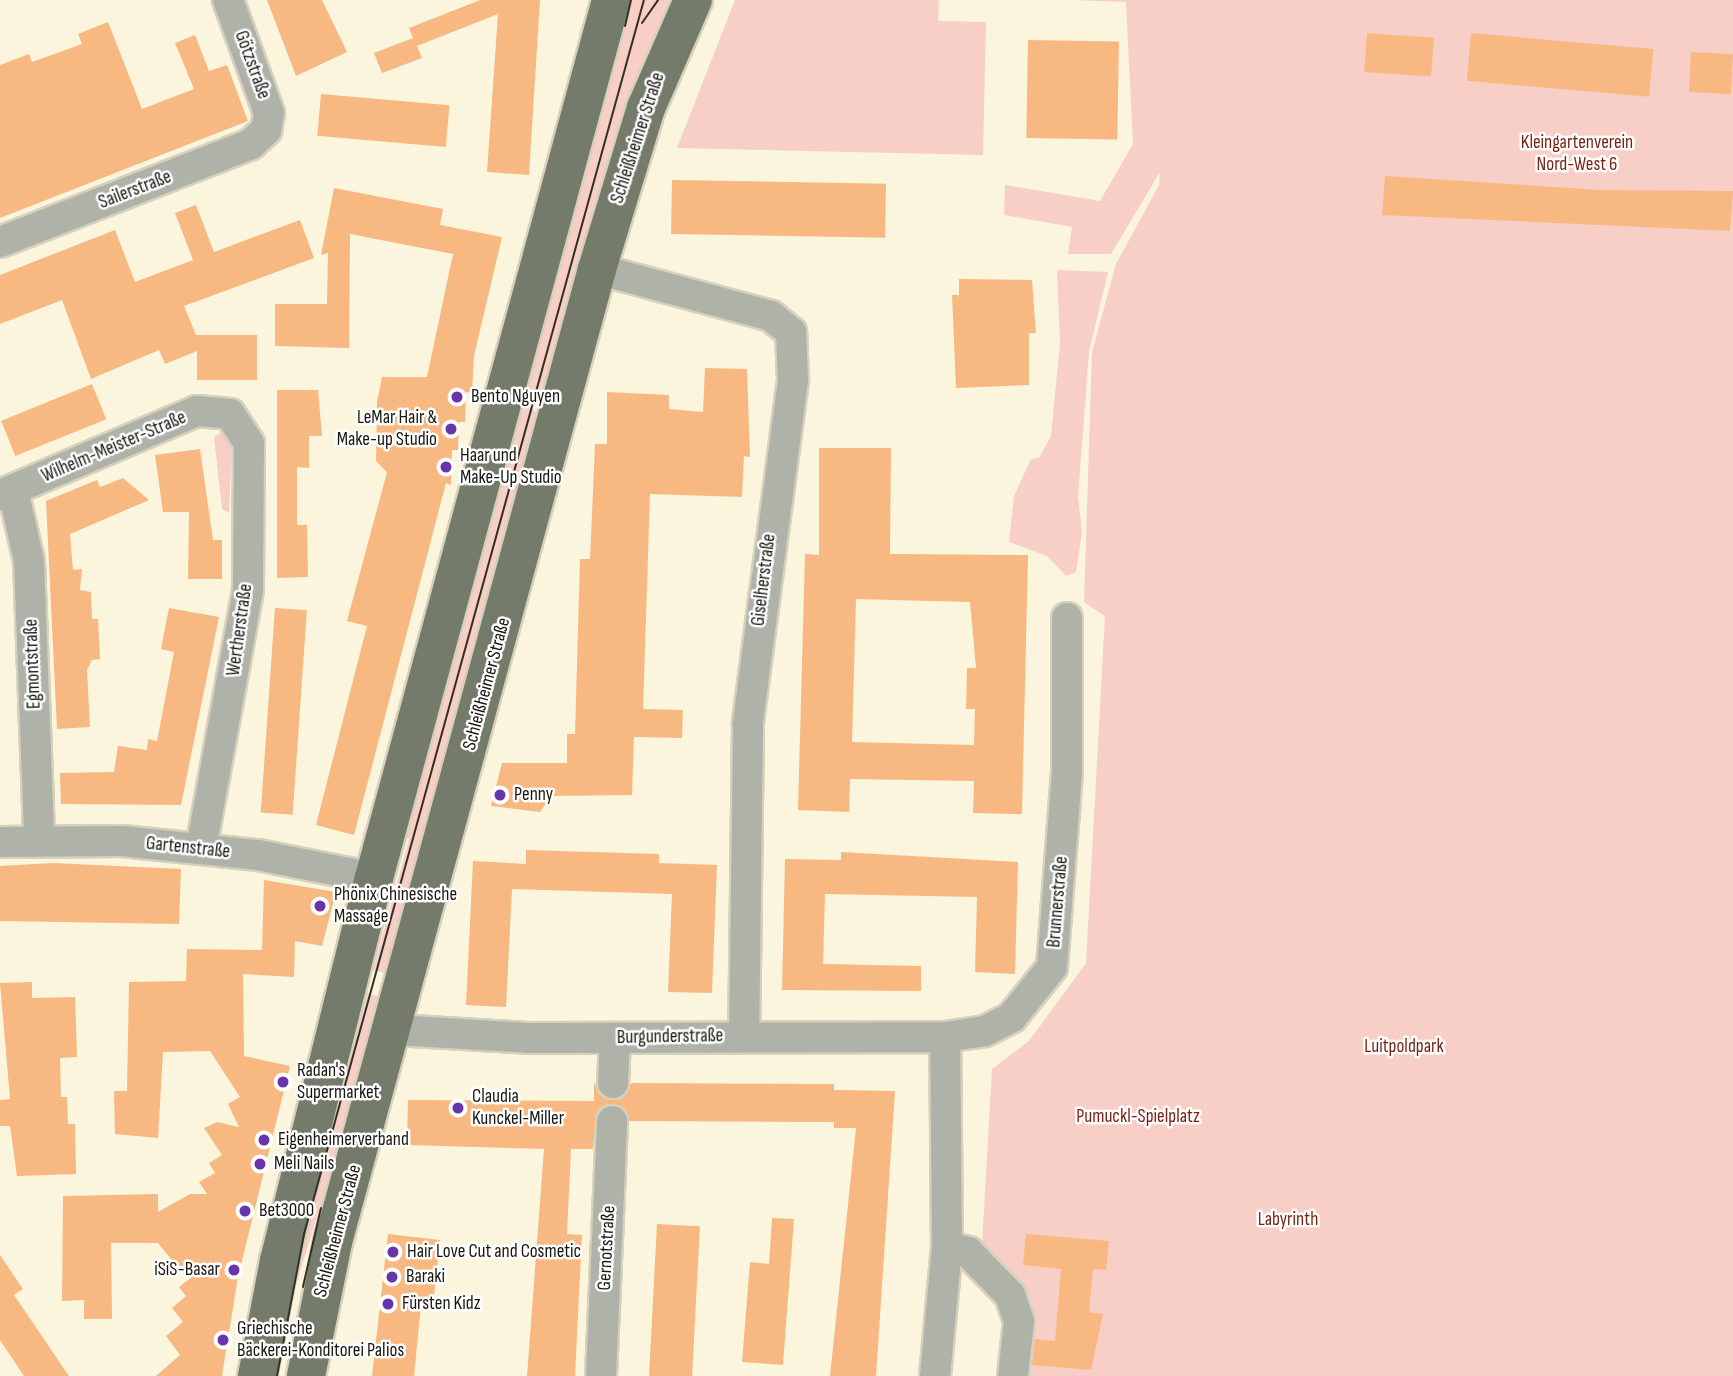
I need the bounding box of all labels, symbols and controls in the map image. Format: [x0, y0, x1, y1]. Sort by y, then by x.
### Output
street label: Götzstraße [229, 28, 275, 102]
street label: Schleißheimer Straße [606, 70, 670, 206]
park label: Kleingartenverein Nord-West 6 [1521, 132, 1633, 176]
street label: Sailerstraße [95, 166, 175, 214]
place label: Bento Nguyen [471, 386, 560, 408]
marker: Bento Nguyen [449, 389, 465, 405]
street label: Wilhelm-Meister-Straße [38, 406, 190, 488]
place label: LeMar Hair & Make-up Studio [337, 407, 437, 451]
marker: LeMar Hair & Make-up Studio [443, 421, 459, 437]
place label: Haar und Make-Up Studio [460, 445, 562, 489]
marker: Haar und Make-Up Studio [438, 459, 454, 475]
street label: Giselherstraße [747, 533, 781, 627]
street label: Wertherstraße [222, 582, 258, 678]
street label: Schleißheimer Straße [458, 615, 516, 753]
street label: Egmontstraße [20, 619, 46, 709]
place label: Penny [514, 784, 553, 806]
marker: Penny [492, 787, 508, 803]
street label: Gartenstraße [145, 832, 231, 864]
street label: Brunnerstraße [1043, 855, 1073, 949]
place label: Phönix Chinesische Massage [334, 884, 457, 928]
marker: Phönix Chinesische Massage [312, 898, 328, 914]
street label: Burgunderstraße [617, 1025, 723, 1049]
park label: Luitpoldpark [1364, 1036, 1444, 1058]
place label: Radan's Supermarket [297, 1060, 379, 1104]
marker: Radan's Supermarket [275, 1074, 291, 1090]
place label: Claudia Kunckel-Miller [472, 1086, 564, 1130]
marker: Claudia Kunckel-Miller [450, 1100, 466, 1116]
park label: Pumuckl-Spielplatz [1076, 1106, 1200, 1128]
place label: Eigenheimerverband [278, 1129, 409, 1151]
marker: Eigenheimerverband [256, 1132, 272, 1148]
place label: Meli Nails [274, 1153, 334, 1175]
marker: Meli Nails [252, 1156, 268, 1172]
street label: Schleißheimer Straße [309, 1162, 367, 1300]
place label: Bet3000 [259, 1200, 314, 1222]
marker: Bet3000 [237, 1203, 253, 1219]
street label: Gernotstraße [593, 1205, 621, 1291]
park label: Labyrinth [1258, 1209, 1318, 1231]
place label: Hair Love Cut and Cosmetic [407, 1241, 581, 1263]
marker: Hair Love Cut and Cosmetic [385, 1244, 401, 1260]
place label: iSiS-Basar [154, 1259, 220, 1281]
marker: iSiS-Basar [226, 1262, 242, 1278]
place label: Baraki [406, 1266, 445, 1288]
marker: Baraki [384, 1269, 400, 1285]
place label: Fürsten Kidz [402, 1293, 480, 1315]
marker: Fürsten Kidz [380, 1296, 396, 1312]
place label: Griechische Bäckerei-Konditorei Palios [237, 1318, 404, 1362]
marker: Griechische Bäckerei-Konditorei Palios [215, 1332, 231, 1348]

